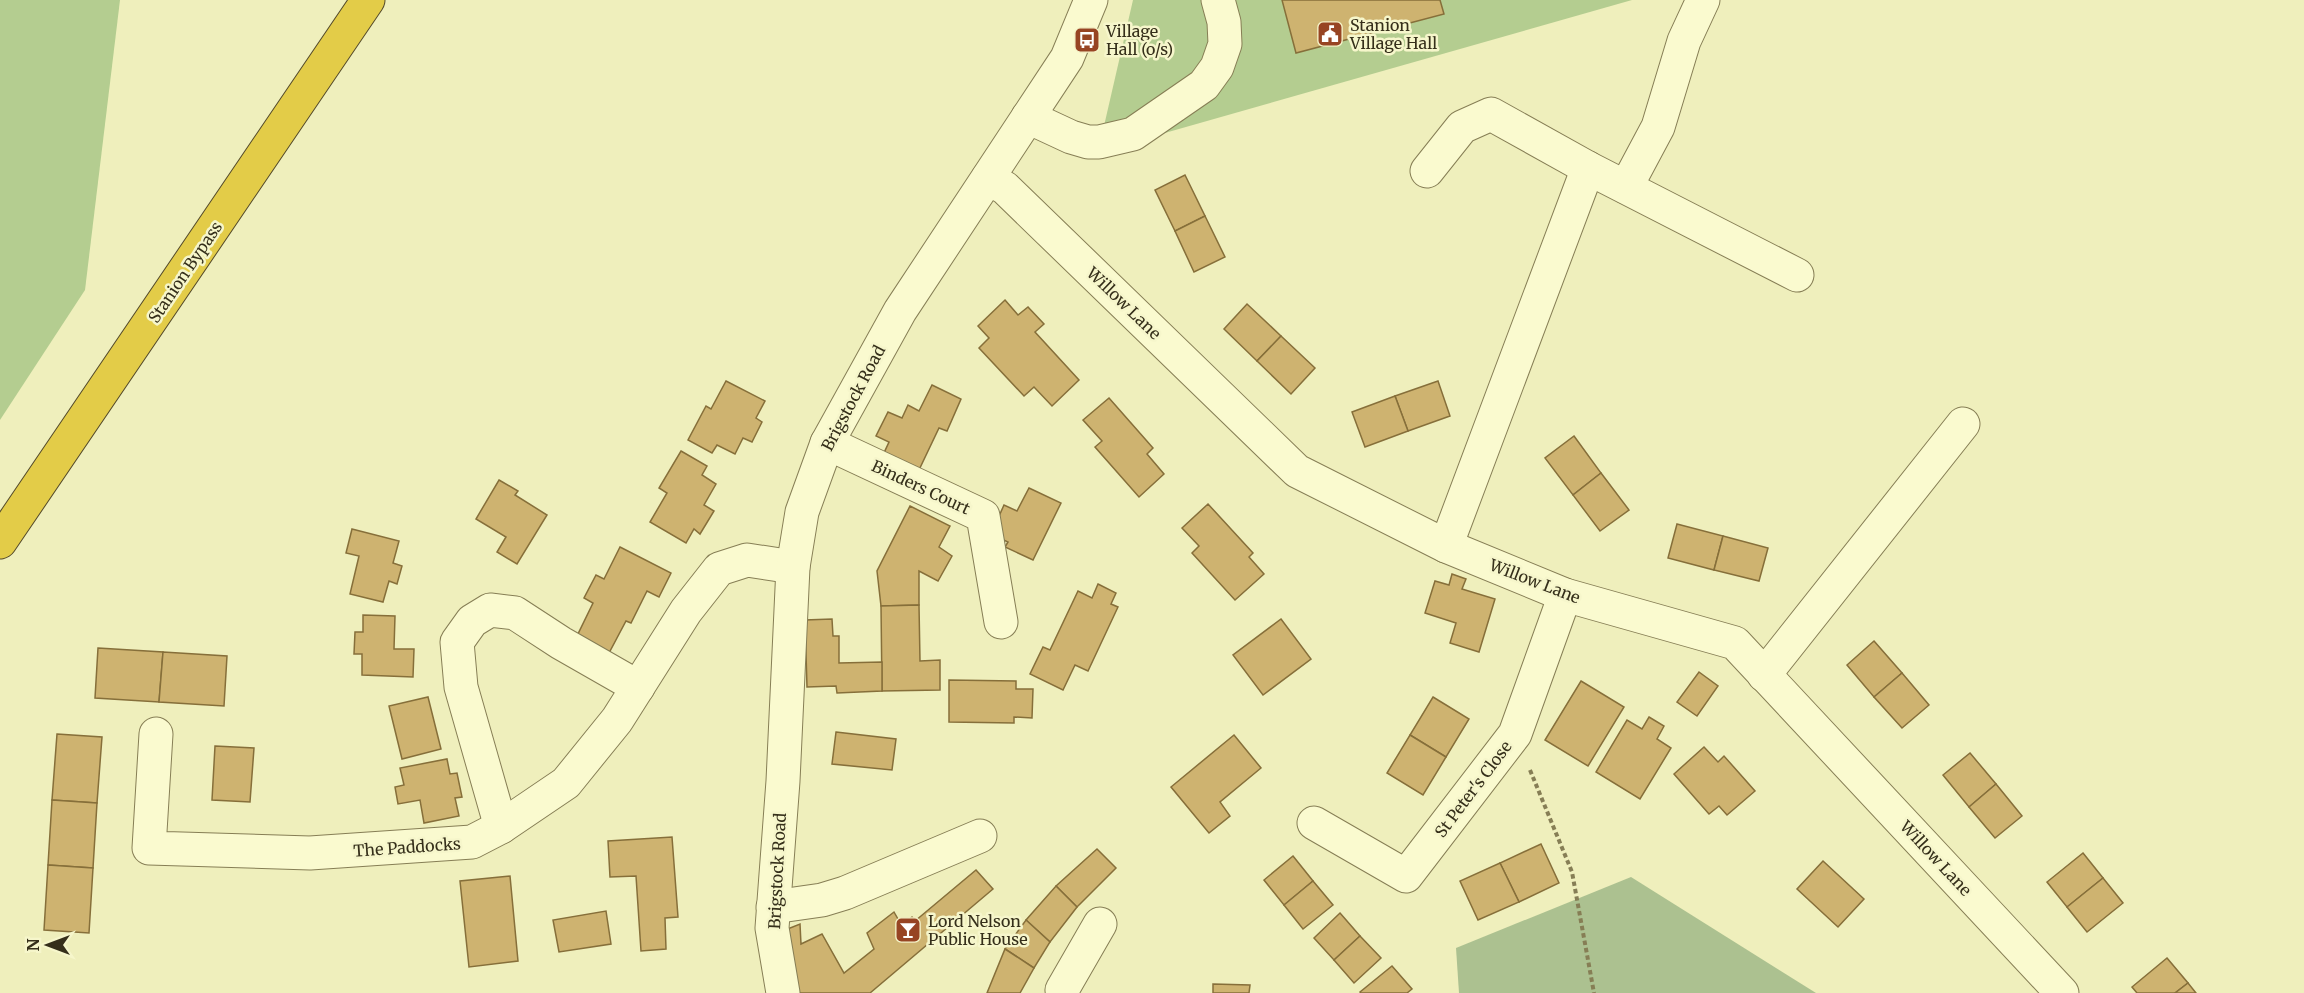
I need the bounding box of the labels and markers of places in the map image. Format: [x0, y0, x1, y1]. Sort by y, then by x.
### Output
place label: Stanion Village Hall [1349, 15, 1437, 53]
public building icon: Stanion Village Hall [1315, 19, 1345, 49]
place label: Village Hall (o/s) [1105, 21, 1173, 59]
bus stop icon: Village Hall (o/s) [1072, 25, 1102, 55]
place label: Lord Nelson Public House [928, 911, 1028, 949]
bar icon: Lord Nelson Public House [893, 915, 923, 945]

